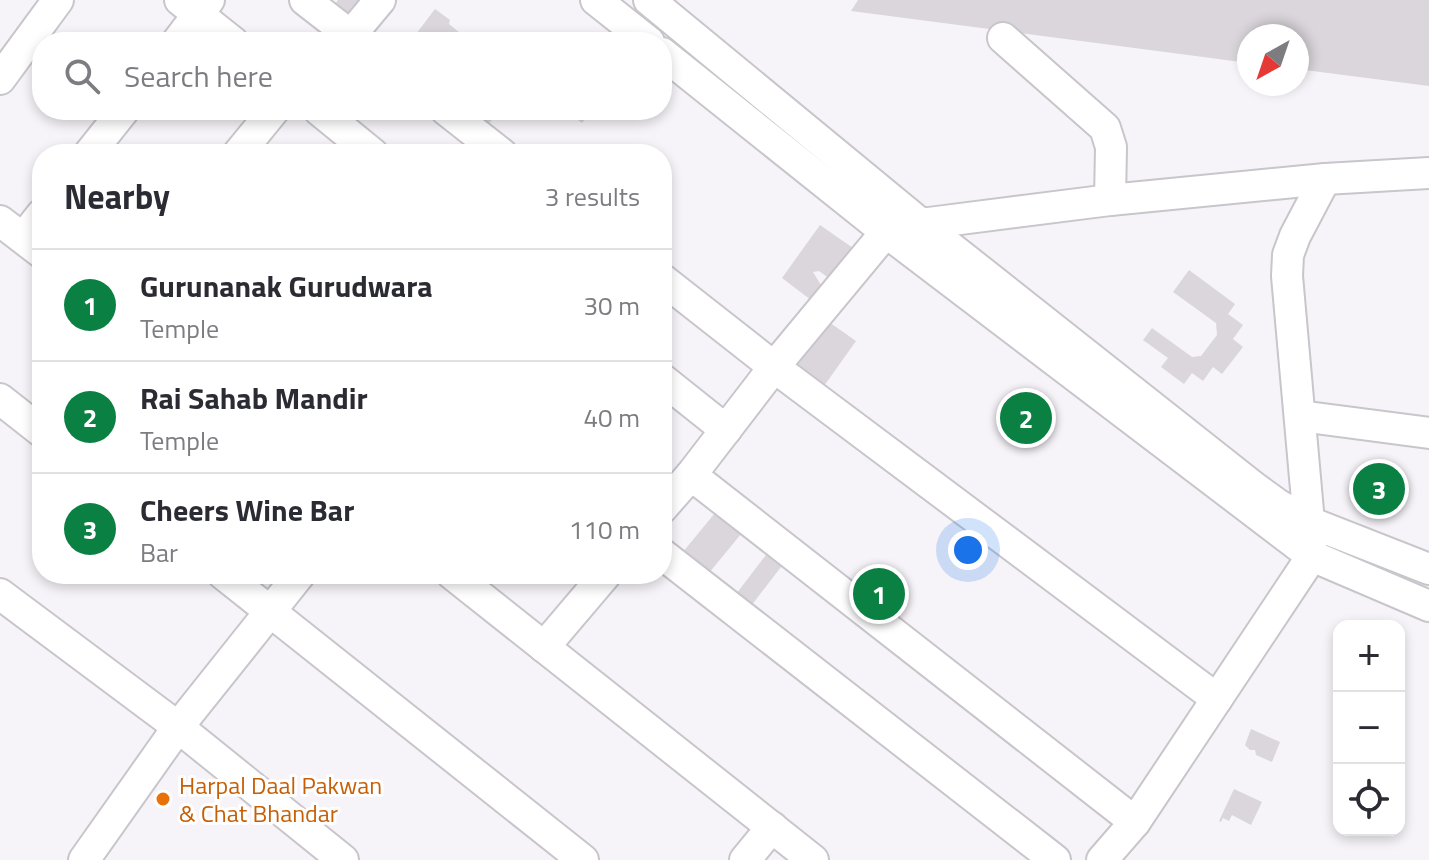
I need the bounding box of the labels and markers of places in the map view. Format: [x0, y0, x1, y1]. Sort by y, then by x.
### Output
pin: 2 [1000, 388, 1052, 448]
pin: 3 [1353, 459, 1405, 519]
pin: 1 [853, 564, 905, 624]
place label: Harpal Daal Pakwan & Chat Bhandar [179, 767, 382, 831]
marker: Harpal Daal Pakwan & Chat Bhandar [154, 790, 172, 808]

